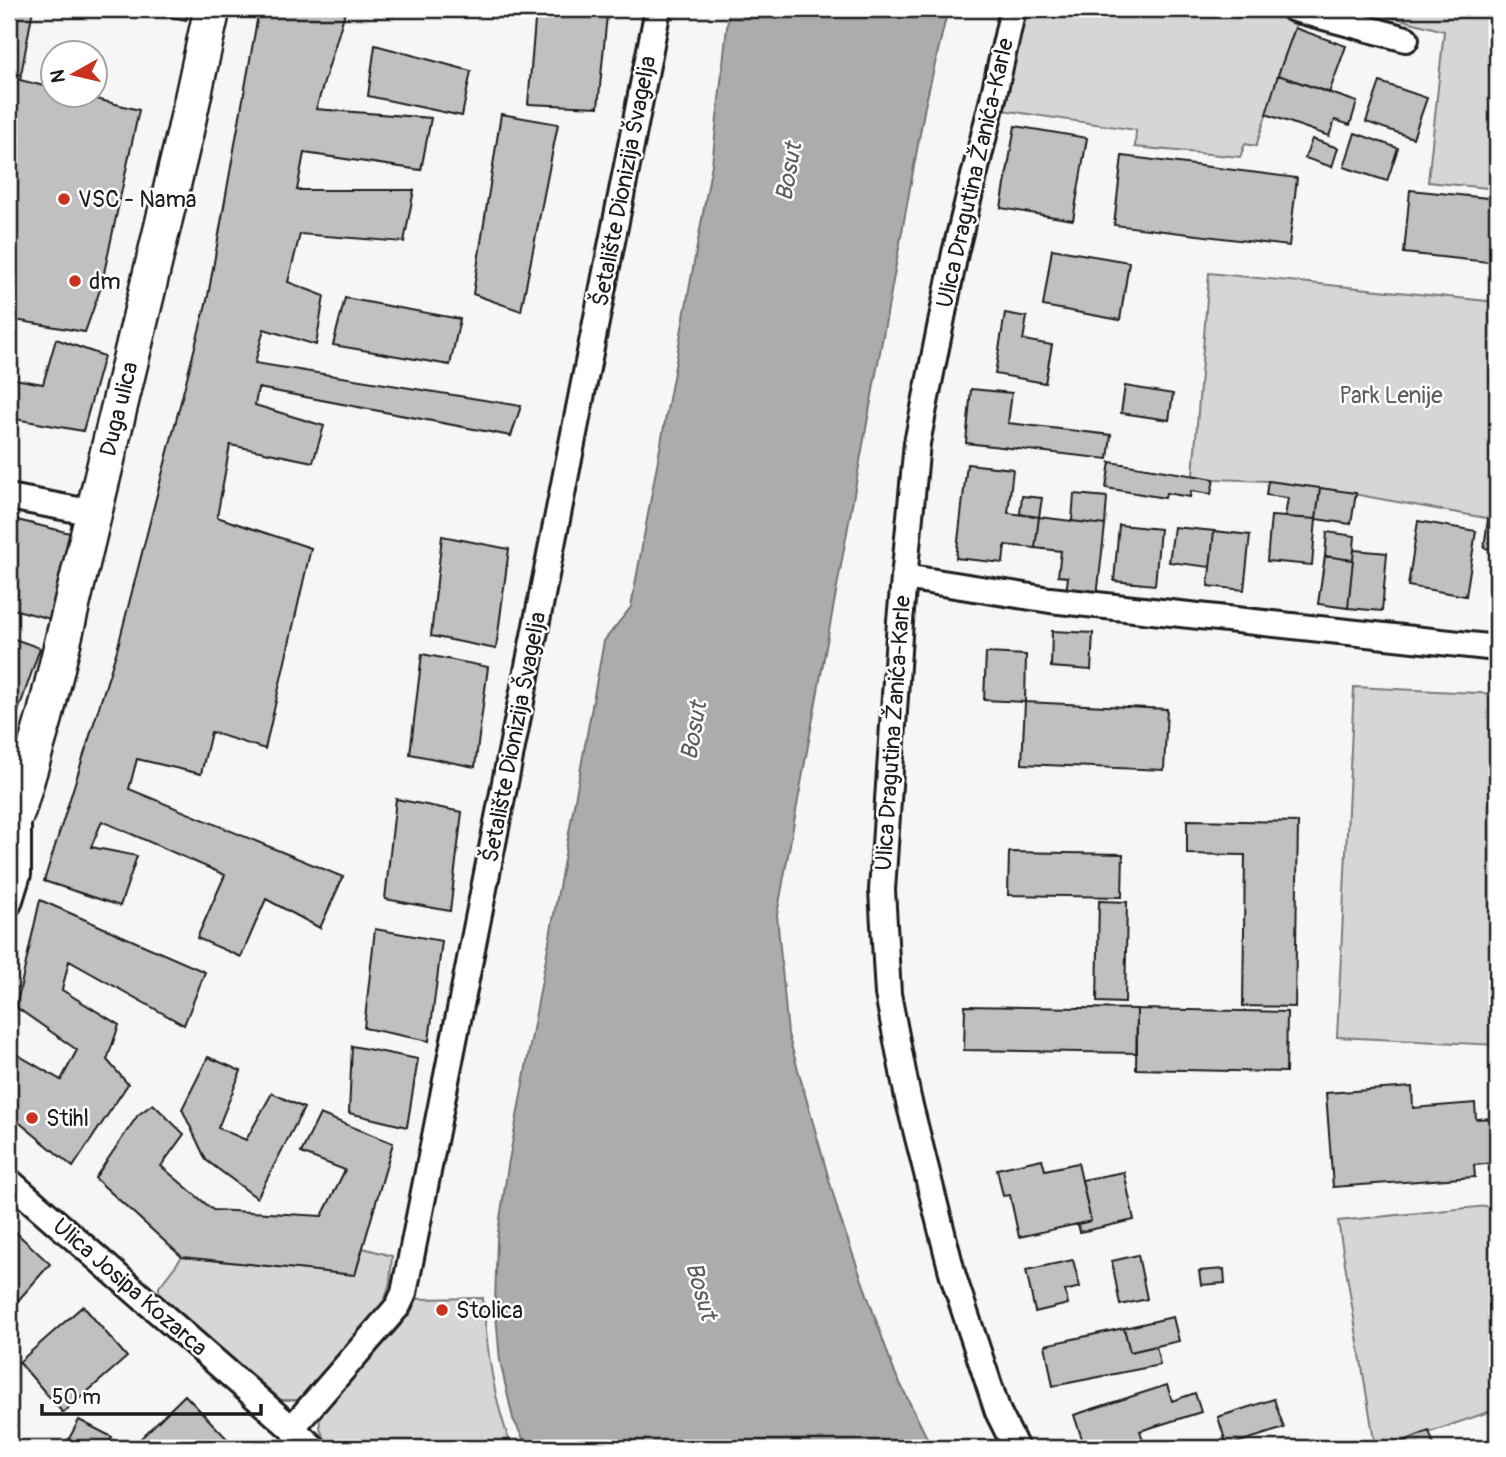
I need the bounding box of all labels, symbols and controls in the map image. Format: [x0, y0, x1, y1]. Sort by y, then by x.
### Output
street label: Ulica Dragutina Žanića-Karle [930, 35, 1020, 311]
north arrow [38, 38, 108, 108]
street label: Šetalište Dionizija Švagelja [584, 53, 663, 309]
text: N [45, 68, 71, 84]
water label: Bosut [770, 138, 809, 203]
place label: VSC - Nama [78, 185, 197, 214]
marker: VSC - Nama [56, 191, 72, 207]
place label: dm [89, 267, 121, 296]
marker: dm [67, 273, 83, 289]
street label: Duga ulica [93, 359, 145, 459]
park label: Park Lenije [1339, 381, 1443, 410]
street label: Ulica Dragutina Žanića-Karle [869, 594, 917, 872]
street label: Šetalište Dionizija Švagelja [474, 609, 553, 865]
water label: Bosut [675, 697, 714, 762]
place label: Stihl [46, 1104, 89, 1133]
marker: Stihl [24, 1110, 40, 1126]
street label: Ulica Josipa Kozarca [47, 1212, 213, 1362]
water label: Bosut [679, 1259, 724, 1325]
place label: Stolica [456, 1296, 523, 1325]
marker: Stolica [434, 1302, 450, 1318]
scale bar [42, 1373, 261, 1417]
text: 50 m [52, 1384, 101, 1411]

